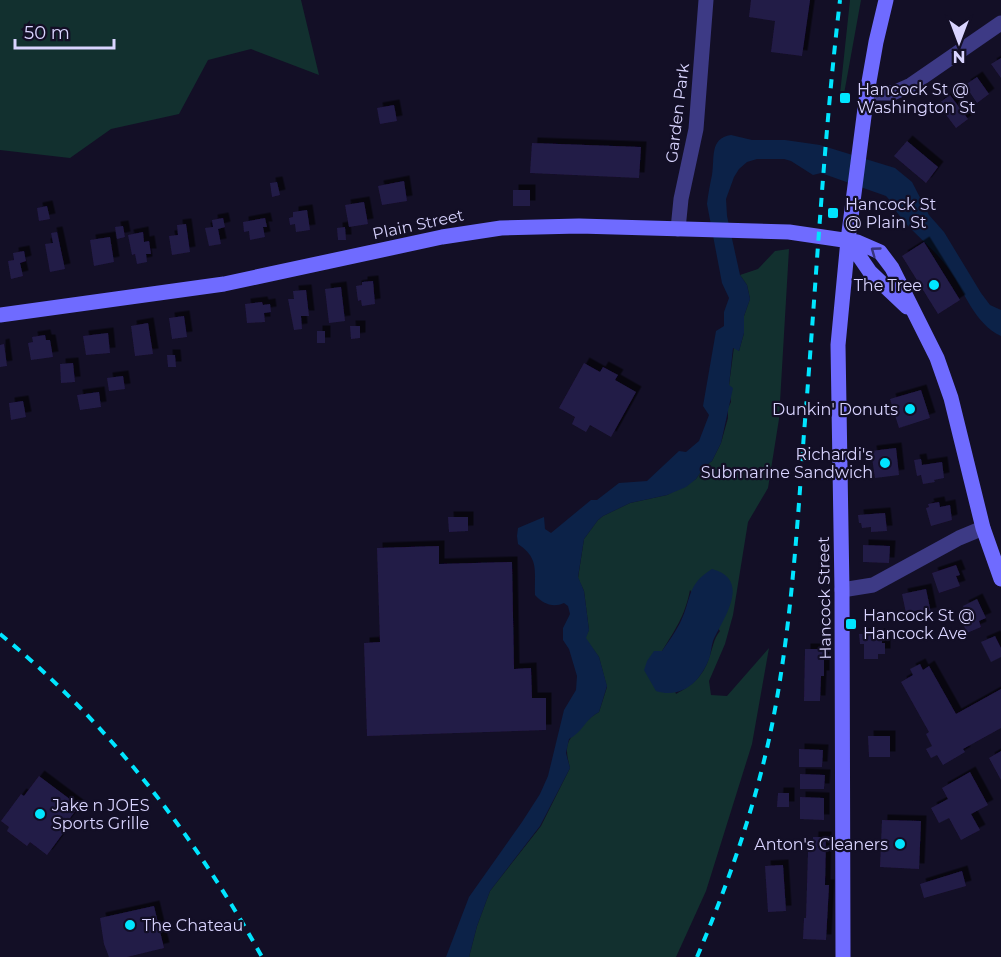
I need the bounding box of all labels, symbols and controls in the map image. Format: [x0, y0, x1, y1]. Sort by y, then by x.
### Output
scale bar [15, 12, 114, 50]
north arrow [929, 12, 989, 72]
text: 50 m [24, 22, 70, 44]
text: N [953, 47, 965, 66]
street label: Garden Park [662, 62, 693, 164]
place label: Hancock St @ Washington St [857, 80, 976, 117]
marker: Hancock St @ Washington St [838, 91, 852, 105]
place label: Hancock St @ Plain St [845, 195, 937, 232]
street label: Plain Street [371, 205, 466, 243]
marker: Hancock St @ Plain St [826, 206, 840, 220]
one-way arrow [871, 247, 882, 258]
place label: The Tree [854, 276, 922, 295]
marker: The Tree [927, 278, 941, 292]
place label: Dunkin' Donuts [772, 400, 898, 419]
marker: Dunkin' Donuts [903, 402, 917, 416]
place label: Richardi's Submarine Sandwich [701, 445, 873, 482]
marker: Richardi's Submarine Sandwich [878, 456, 892, 470]
street label: Hancock Street [814, 536, 835, 660]
place label: Hancock St @ Hancock Ave [863, 606, 975, 643]
marker: Hancock St @ Hancock Ave [844, 617, 858, 631]
place label: Jake n JOES Sports Grille [51, 796, 150, 833]
marker: Jake n JOES Sports Grille [33, 807, 47, 821]
place label: Anton's Cleaners [754, 835, 888, 854]
marker: Anton's Cleaners [893, 837, 907, 851]
place label: The Chateau [142, 916, 243, 935]
marker: The Chateau [123, 918, 137, 932]

